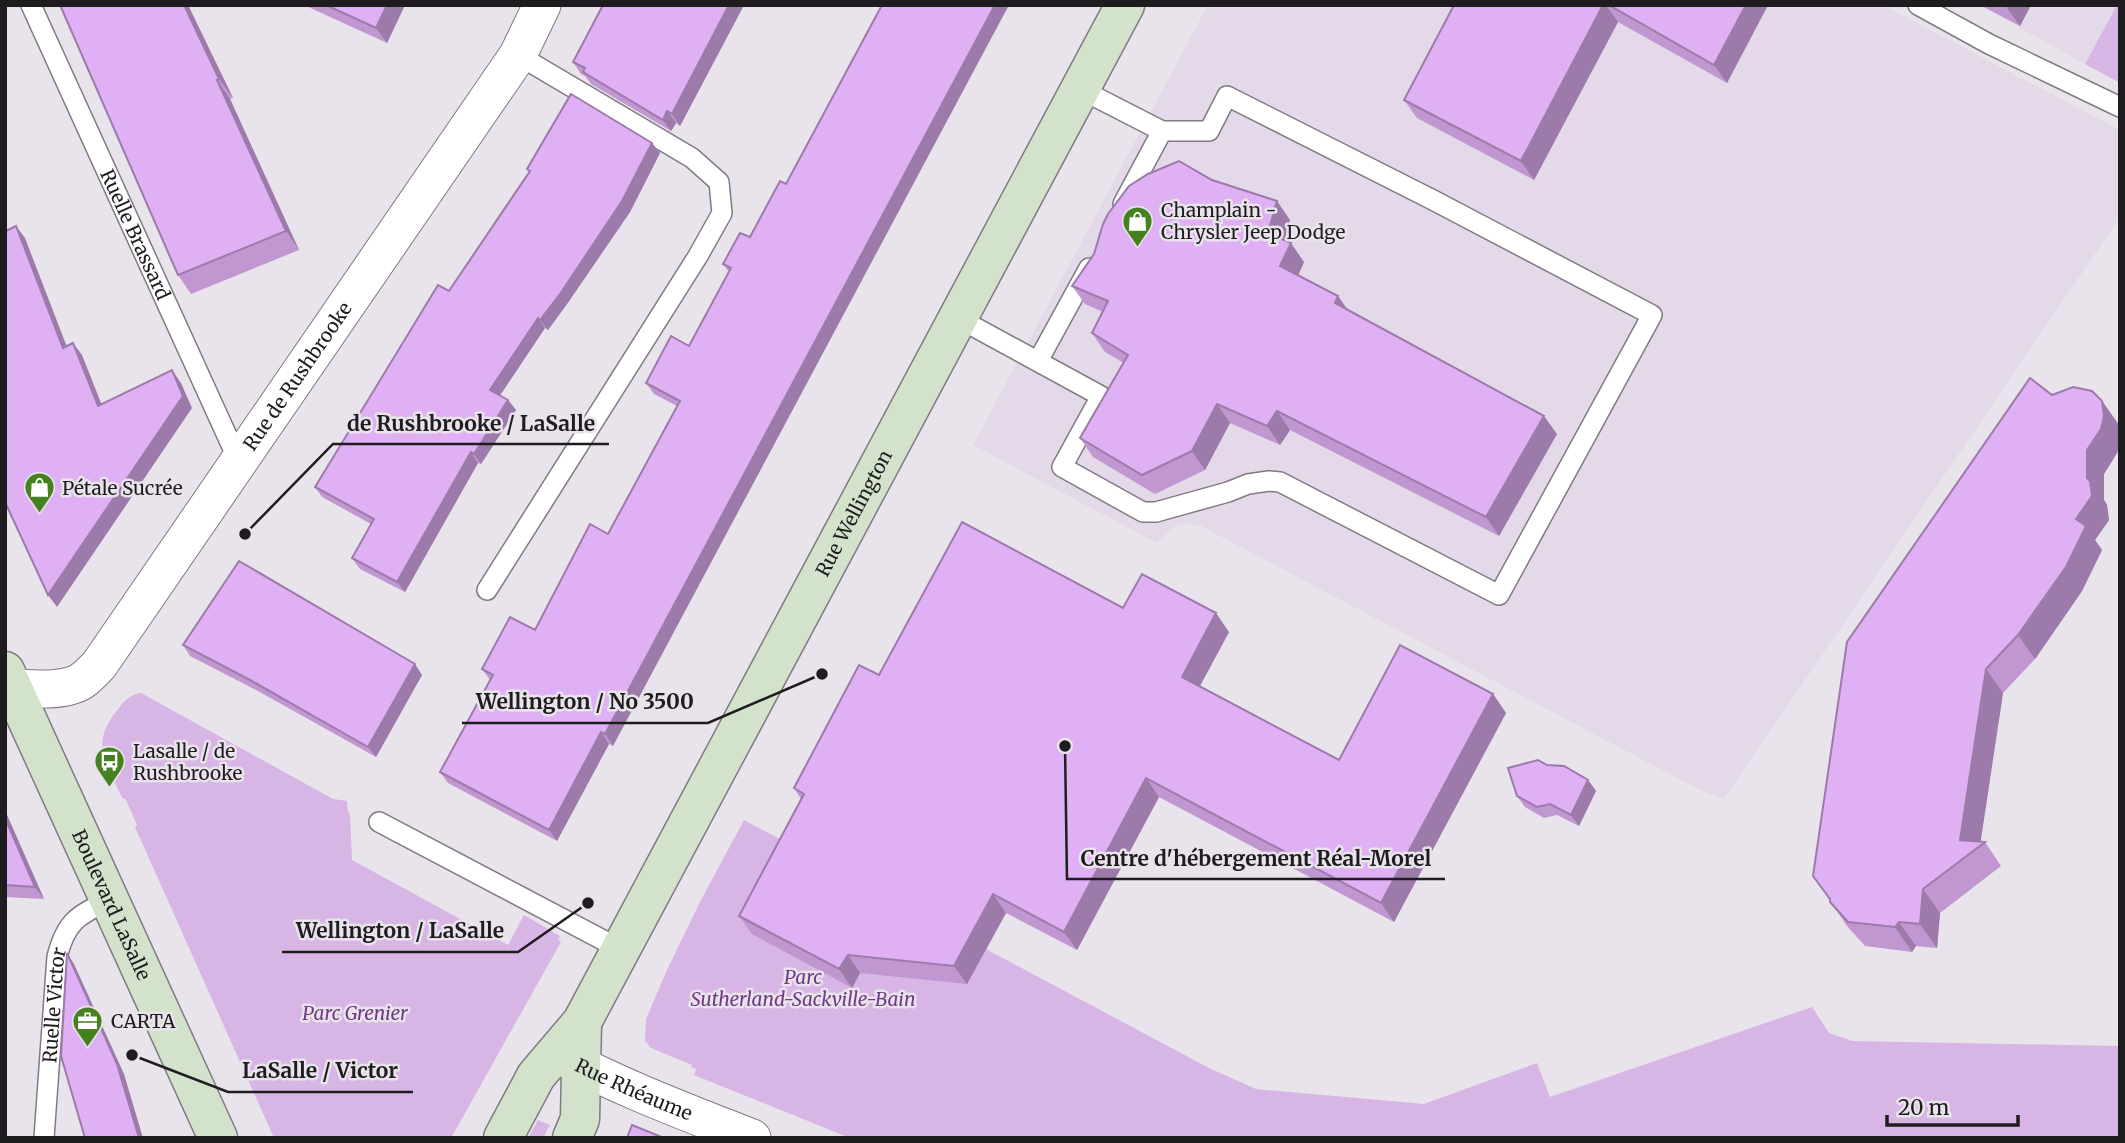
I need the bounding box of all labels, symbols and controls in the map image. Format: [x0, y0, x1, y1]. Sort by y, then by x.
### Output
street label: Ruelle Brassard [95, 165, 175, 303]
place label: Champlain - Chrysler Jeep Dodge [1161, 198, 1345, 244]
shop icon: Champlain - Chrysler Jeep Dodge [1121, 204, 1155, 248]
street label: Rue de Rushbrooke [238, 297, 357, 455]
callout: de Rushbrooke / LaSalle [333, 402, 609, 444]
text: de Rushbrooke / LaSalle [347, 410, 595, 437]
street label: Rue Wellington [810, 445, 897, 581]
shop icon: Pétale Sucrée [22, 471, 56, 515]
place label: Pétale Sucrée [62, 476, 183, 500]
callout: Wellington / No 3500 [462, 681, 708, 723]
text: Wellington / No 3500 [475, 688, 694, 715]
place label: Lasalle / de Rushbrooke [133, 739, 243, 785]
bus stop icon: Lasalle / de Rushbrooke [93, 745, 127, 789]
street label: Boulevard LaSalle [67, 826, 156, 984]
callout: Centre d'hébergement Réal-Morel [1067, 837, 1445, 879]
text: Centre d'hébergement Réal-Morel [1081, 845, 1431, 872]
callout: Wellington / LaSalle [282, 910, 518, 952]
text: Wellington / LaSalle [295, 917, 504, 944]
street label: Ruelle Victor [37, 944, 71, 1064]
park label: Parc Sutherland-Sackville-Bain [691, 965, 915, 1011]
park label: Parc Grenier [302, 1001, 408, 1025]
office icon: CARTA [71, 1004, 105, 1048]
place label: CARTA [111, 1009, 176, 1033]
callout: LaSalle / Victor [228, 1050, 413, 1092]
street label: Rue Rhéaume [571, 1053, 696, 1125]
text: LaSalle / Victor [242, 1057, 398, 1084]
scale bar [1887, 1084, 2018, 1128]
text: 20 m [1898, 1094, 1950, 1121]

